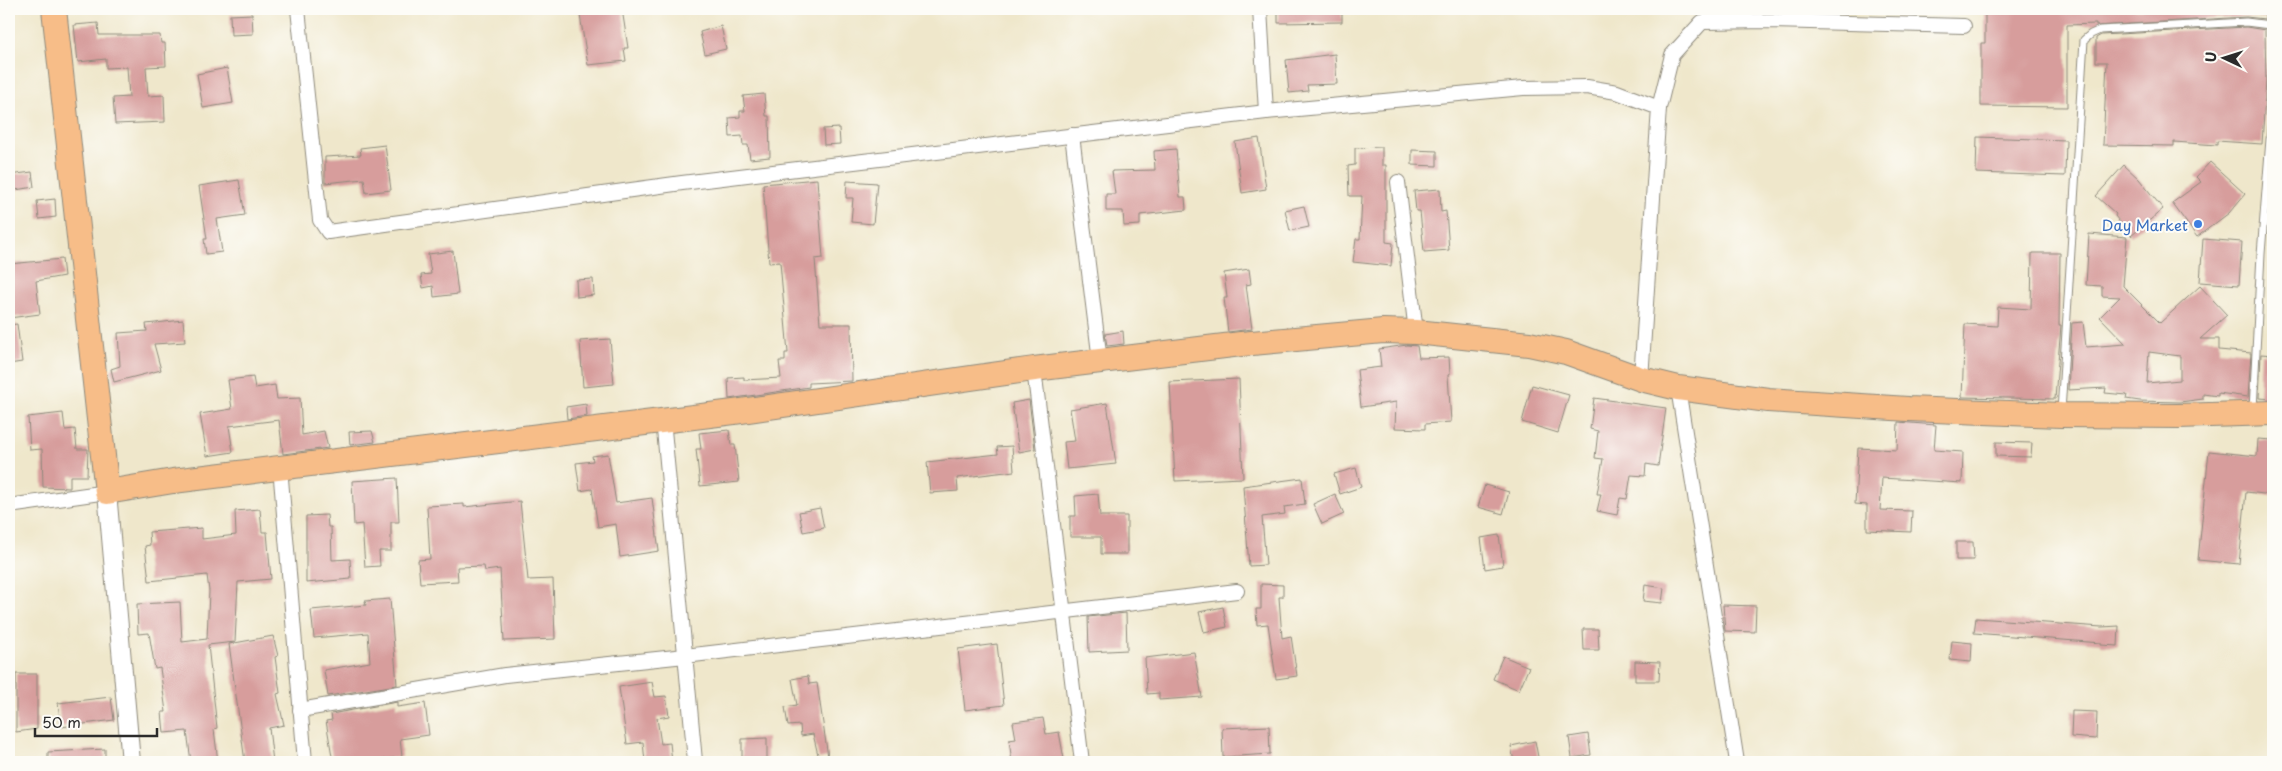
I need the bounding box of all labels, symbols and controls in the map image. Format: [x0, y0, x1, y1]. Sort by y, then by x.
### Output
north arrow [2200, 32, 2250, 82]
text: U [2200, 51, 2221, 63]
place label: Day Market [2102, 213, 2188, 236]
marker: Day Market [2192, 218, 2204, 230]
scale bar [35, 706, 158, 738]
text: 50 m [42, 710, 81, 733]

